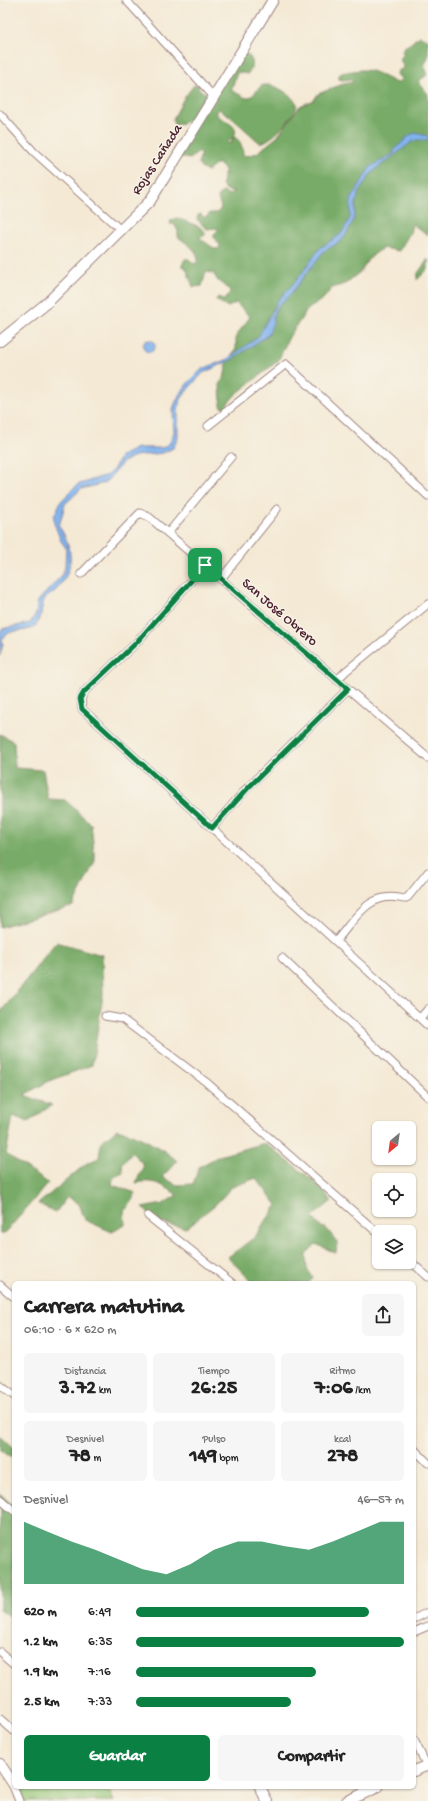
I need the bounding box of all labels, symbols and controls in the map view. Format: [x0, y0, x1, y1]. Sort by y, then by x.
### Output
street label: Rojas Cañada [129, 121, 188, 198]
pin [188, 548, 222, 582]
icon: arrive [194, 554, 216, 576]
street label: San José Obrero [238, 575, 320, 651]
north arrow [372, 1121, 416, 1165]
map controls [372, 1121, 416, 1269]
button: locate [372, 1173, 416, 1217]
button: layers [372, 1225, 416, 1269]
button: share [362, 1294, 404, 1336]
text: Carrera matutina [24, 1295, 184, 1321]
text: 06:10 · 6 × 620 m [24, 1323, 117, 1338]
text: Distancia [64, 1366, 106, 1378]
text: Tiempo [198, 1366, 230, 1378]
text: Ritmo [330, 1366, 356, 1378]
text: 3.72 [59, 1378, 96, 1401]
text: 26:25 [191, 1378, 237, 1401]
text: 7:06 [315, 1378, 353, 1401]
text: km [96, 1385, 111, 1397]
text: /km [353, 1385, 371, 1397]
text: Desnivel [67, 1434, 104, 1446]
text: Pulso [202, 1434, 226, 1446]
text: kcal [334, 1434, 351, 1446]
text: 78 [69, 1446, 91, 1469]
text: 149 [189, 1446, 217, 1469]
text: 278 [327, 1446, 358, 1469]
text: m [91, 1453, 101, 1465]
text: bpm [217, 1453, 239, 1465]
text: Desnivel [24, 1493, 68, 1508]
text: 46–57 m [357, 1493, 404, 1508]
text: 620 m [24, 1605, 57, 1620]
text: 6:49 [88, 1605, 111, 1620]
text: 1.2 km [24, 1635, 58, 1650]
text: 6:35 [88, 1635, 112, 1650]
text: 1.9 km [24, 1665, 58, 1680]
text: 7:16 [88, 1665, 111, 1680]
text: 2.5 km [24, 1695, 59, 1710]
text: 7:33 [88, 1695, 112, 1710]
button: Guardar [24, 1735, 210, 1781]
button: Compartir [218, 1735, 404, 1781]

